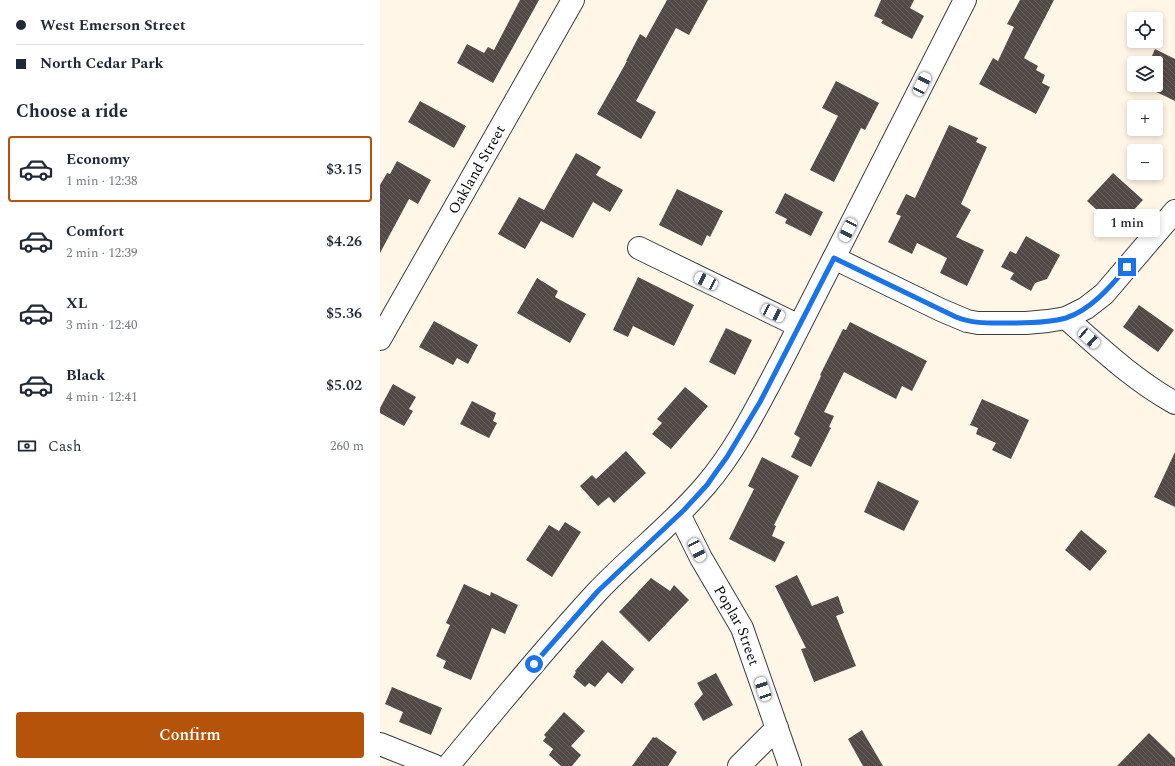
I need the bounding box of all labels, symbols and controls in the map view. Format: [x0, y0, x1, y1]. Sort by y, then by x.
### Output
map controls [1127, 12, 1163, 180]
button: locate [1127, 12, 1163, 48]
text: West Emerson Street [40, 14, 186, 37]
text: North Cedar Park [40, 52, 164, 75]
button: layers [1127, 56, 1163, 92]
car [911, 71, 933, 97]
text: Choose a ride [16, 98, 128, 125]
button: + [1127, 100, 1163, 136]
street label: Oakland Street [442, 121, 511, 219]
button: − [1127, 144, 1163, 180]
text: Economy [66, 148, 130, 171]
icon: car [18, 151, 54, 187]
text: $3.15 [326, 158, 362, 181]
text: 1 min · 12:38 [66, 171, 138, 191]
callout: 1 min [1094, 209, 1160, 237]
text: 1 min [1110, 213, 1144, 233]
car [837, 217, 859, 243]
text: Comfort [66, 220, 124, 243]
icon: car [18, 223, 54, 259]
text: $4.26 [326, 230, 362, 253]
text: 2 min · 12:39 [66, 243, 138, 263]
route end [1118, 258, 1136, 276]
car [693, 270, 719, 292]
text: XL [66, 292, 87, 315]
icon: car [18, 295, 54, 331]
text: $5.36 [326, 302, 362, 325]
car [760, 302, 786, 324]
text: 3 min · 12:40 [66, 315, 138, 335]
car [1076, 326, 1102, 350]
text: Black [66, 364, 105, 387]
icon: car [18, 367, 54, 403]
text: $5.02 [326, 374, 362, 397]
text: 4 min · 12:41 [66, 387, 138, 407]
icon: cash [16, 435, 38, 457]
text: Cash [48, 435, 81, 458]
text: 260 m [330, 436, 364, 456]
car [686, 537, 708, 563]
street label: Poplar Street [708, 581, 766, 669]
route start [525, 655, 543, 673]
car [753, 676, 773, 702]
button: Confirm [16, 712, 364, 758]

